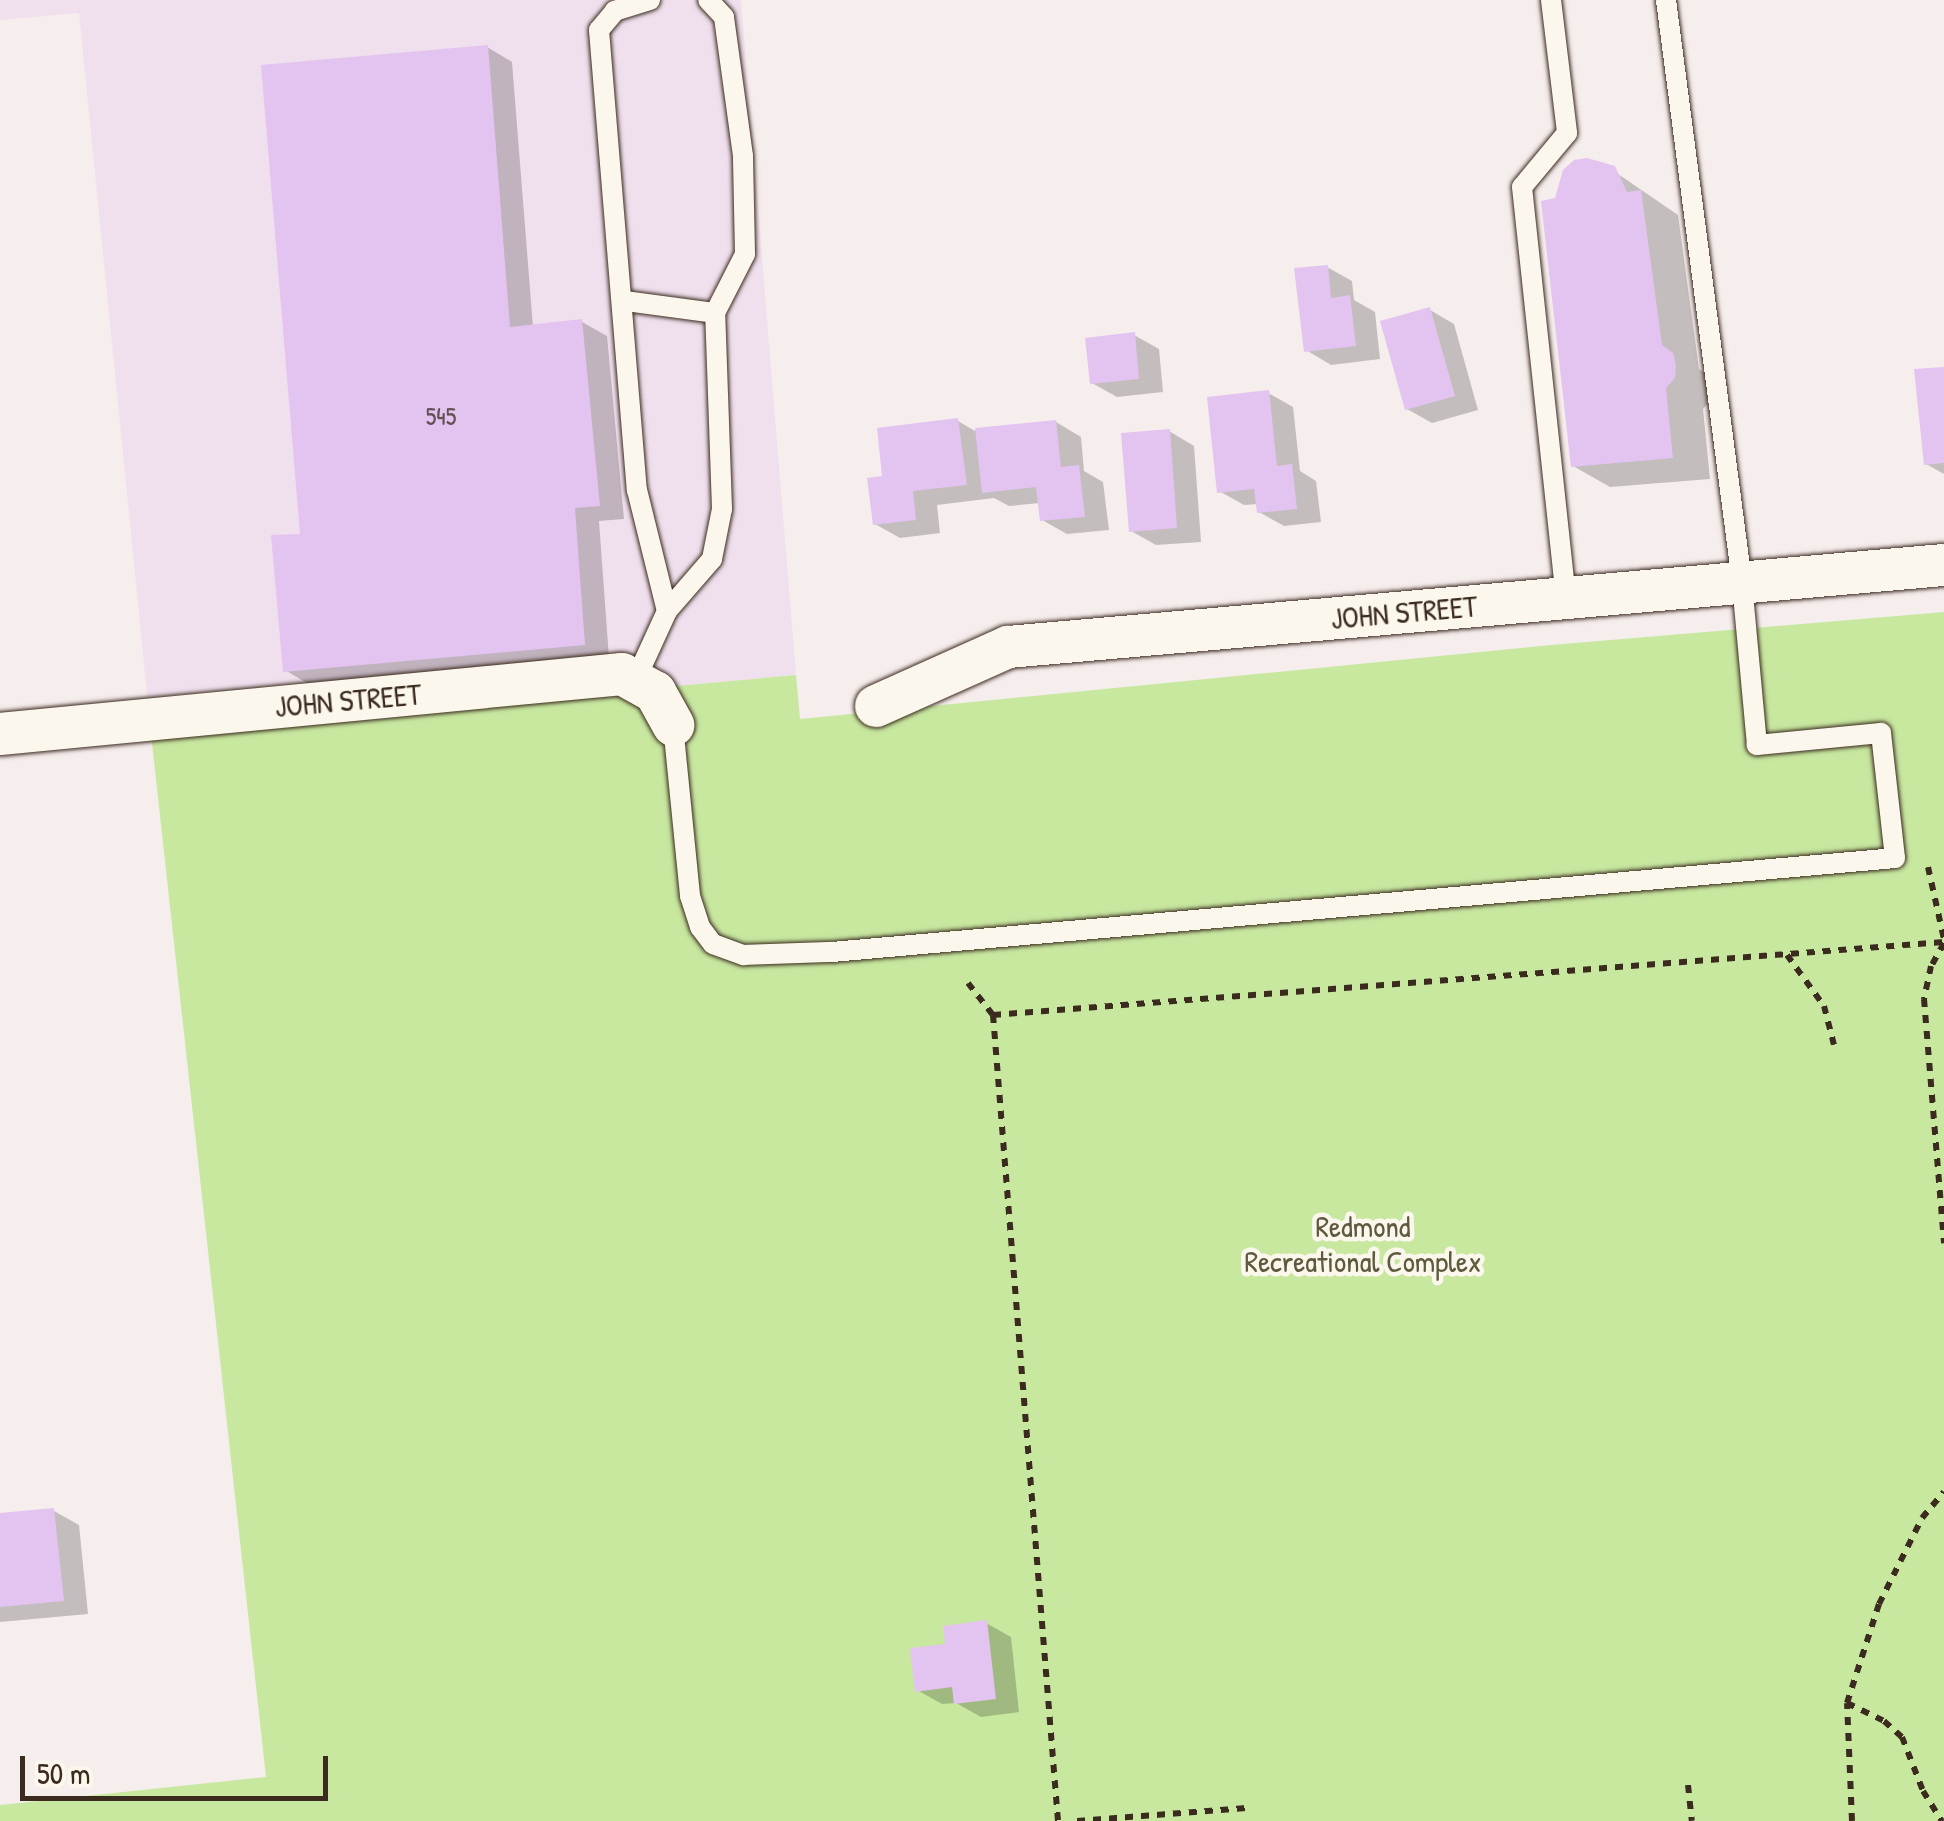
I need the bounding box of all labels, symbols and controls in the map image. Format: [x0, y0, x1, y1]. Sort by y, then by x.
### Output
house number: 545 [426, 401, 456, 431]
street label: JOHN STREET [1329, 588, 1479, 636]
street label: JOHN STREET [273, 676, 423, 724]
park label: Redmond Recreational Complex [1245, 1208, 1481, 1278]
scale bar [25, 1736, 332, 1798]
text: 50 m [37, 1753, 90, 1793]

